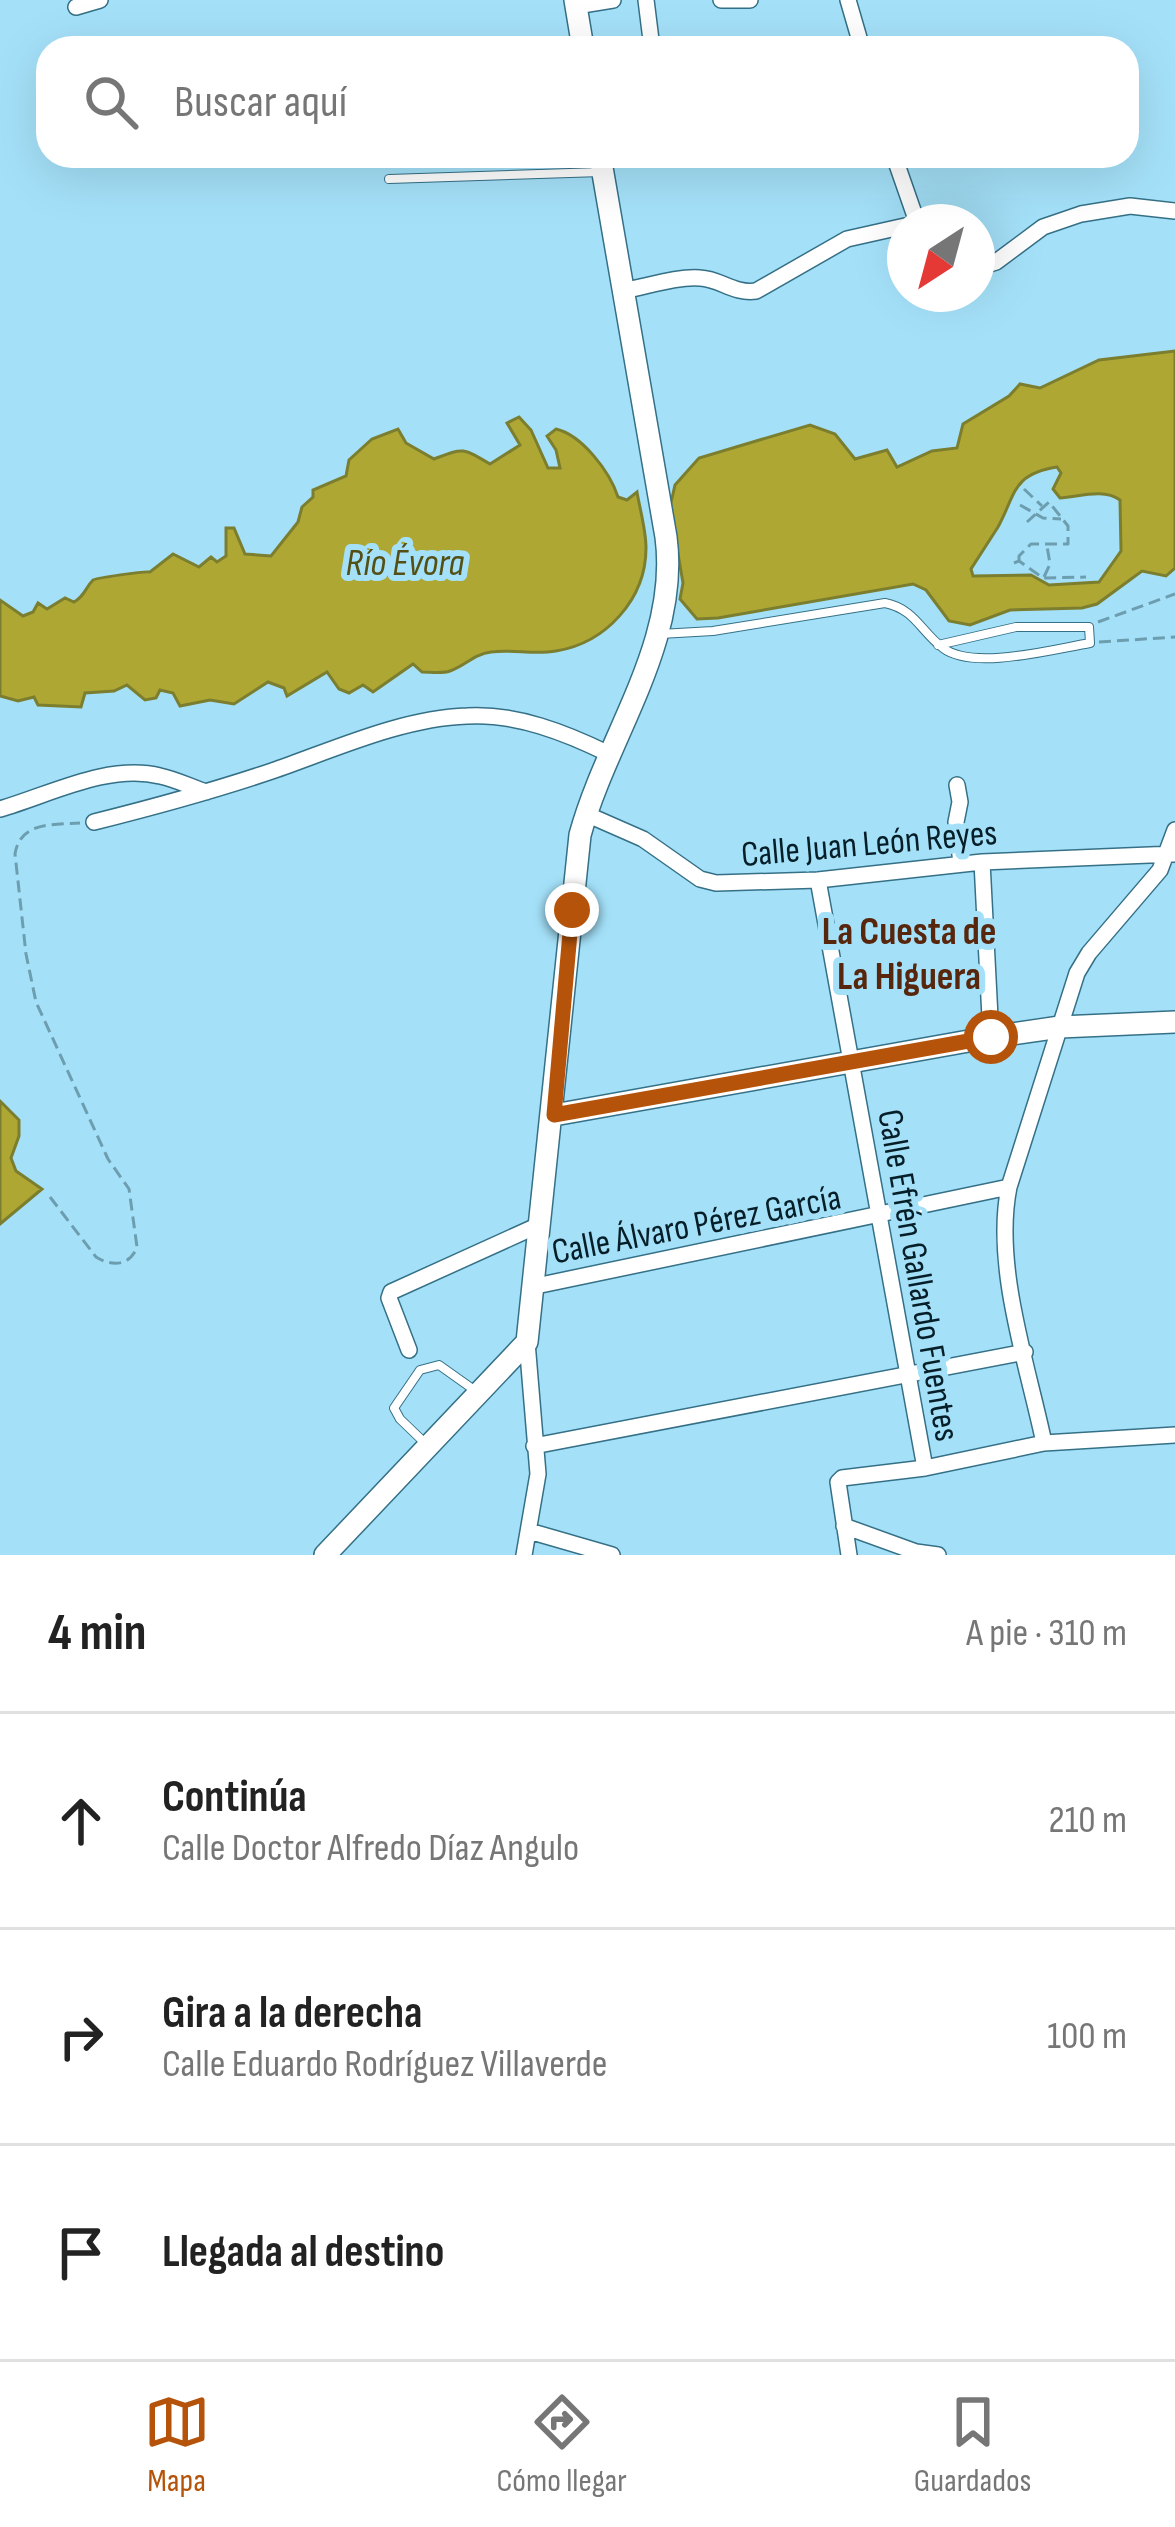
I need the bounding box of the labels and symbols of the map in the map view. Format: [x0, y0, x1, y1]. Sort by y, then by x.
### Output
north arrow [887, 204, 995, 312]
water label: Río Évora [346, 540, 465, 587]
street label: Calle Juan León Reyes [740, 812, 999, 877]
route end [545, 883, 599, 937]
district label: La Cuesta de La Higuera [822, 909, 996, 1001]
route start [964, 1010, 1018, 1064]
street label: Calle Efrén Gallardo Fuentes [867, 1106, 968, 1445]
street label: Calle Álvaro Pérez García [548, 1176, 845, 1275]

